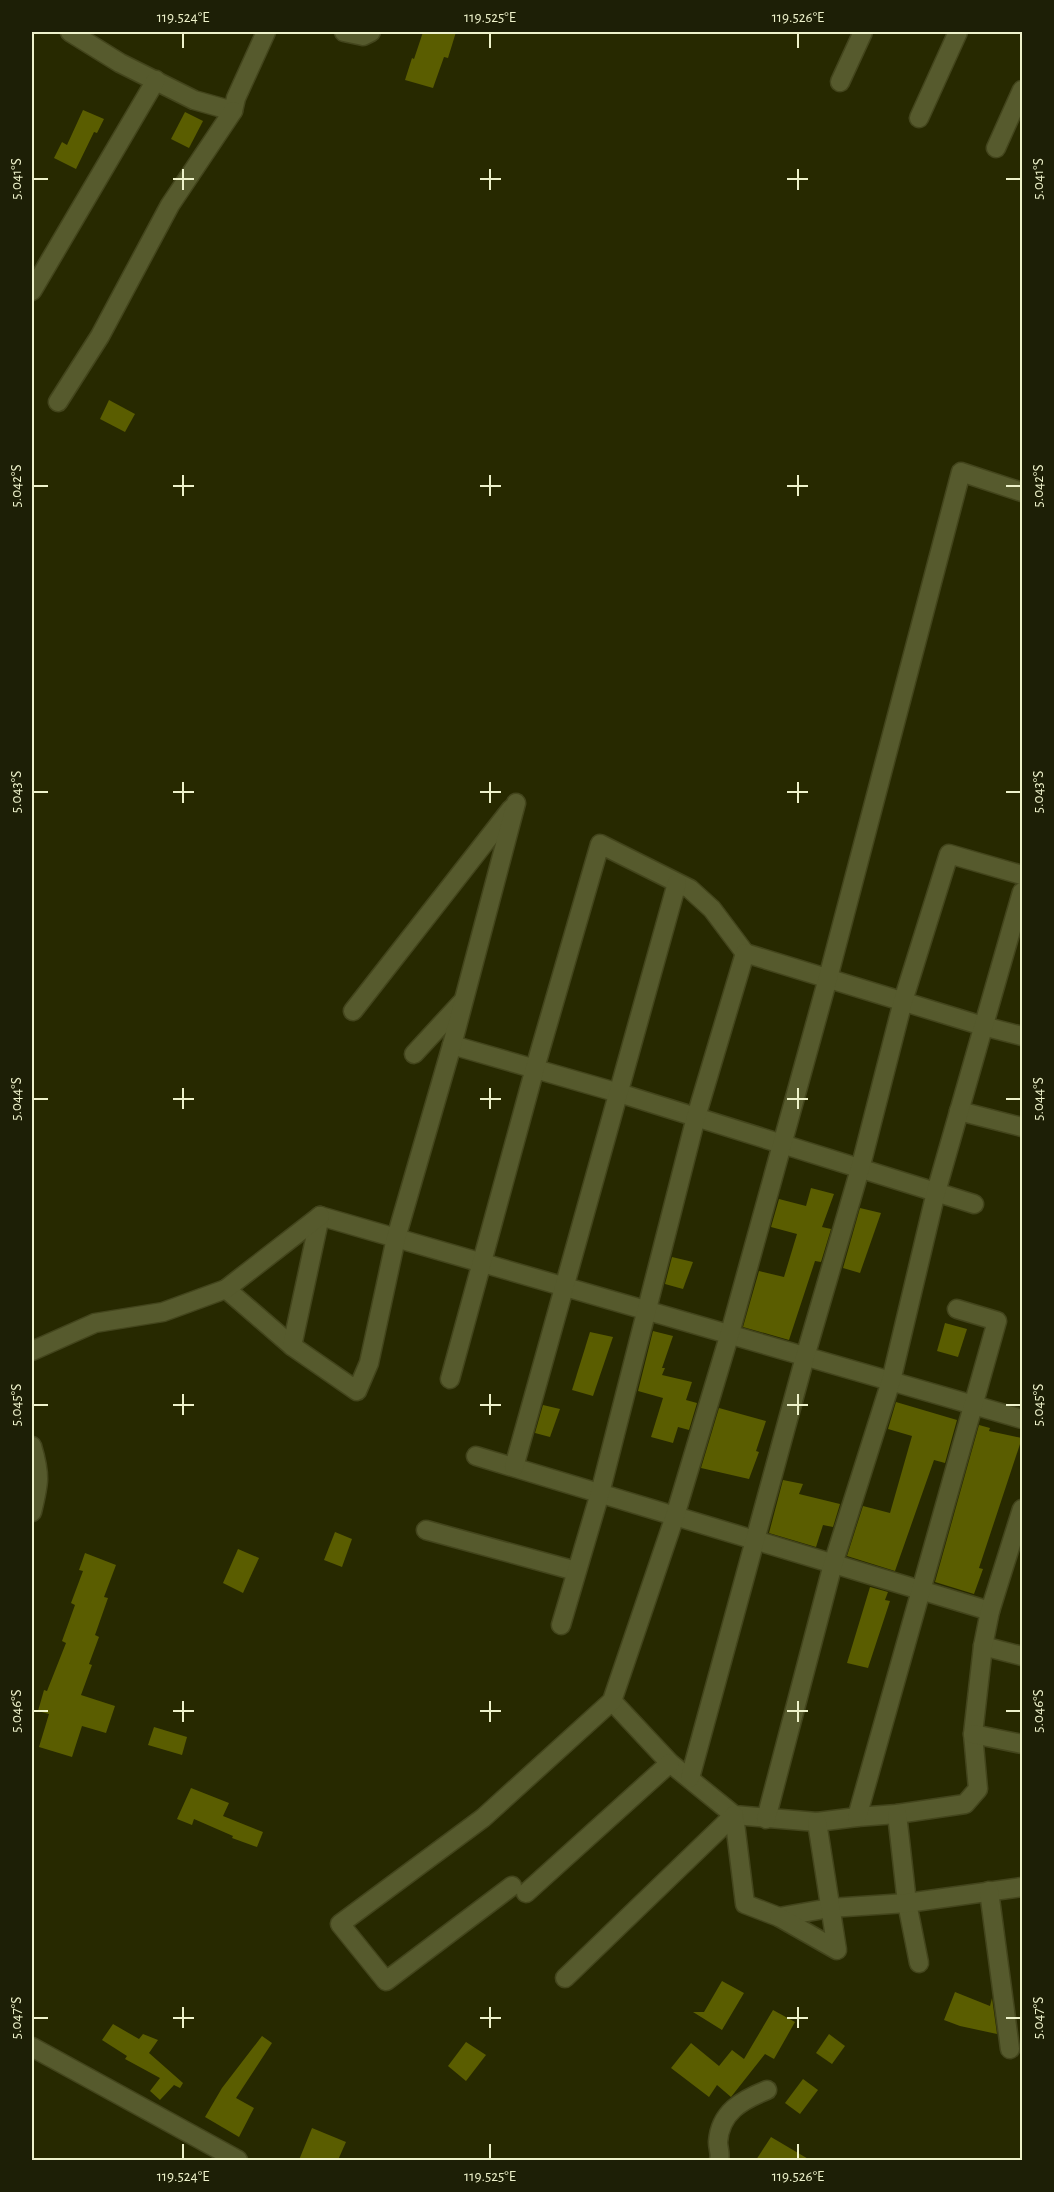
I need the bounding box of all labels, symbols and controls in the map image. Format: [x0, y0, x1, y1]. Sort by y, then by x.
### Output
text: 119.524°E [157, 10, 209, 25]
text: 119.525°E [464, 10, 516, 25]
text: 119.526°E [772, 10, 824, 25]
text: 5.041°S [9, 158, 24, 200]
text: 5.041°S [1031, 158, 1046, 200]
text: 5.042°S [9, 464, 24, 508]
text: 5.042°S [1031, 464, 1046, 508]
text: 5.043°S [9, 771, 24, 813]
text: 5.043°S [1031, 771, 1046, 813]
text: 5.044°S [9, 1077, 24, 1121]
text: 5.044°S [1031, 1077, 1046, 1121]
text: 5.045°S [9, 1384, 24, 1426]
text: 5.045°S [1031, 1384, 1046, 1426]
text: 5.046°S [9, 1689, 24, 1733]
text: 5.046°S [1031, 1689, 1046, 1733]
text: 5.047°S [9, 1997, 24, 2039]
text: 5.047°S [1031, 1997, 1046, 2039]
text: 119.524°E [157, 2169, 209, 2184]
text: 119.525°E [464, 2169, 516, 2184]
text: 119.526°E [772, 2169, 824, 2184]

